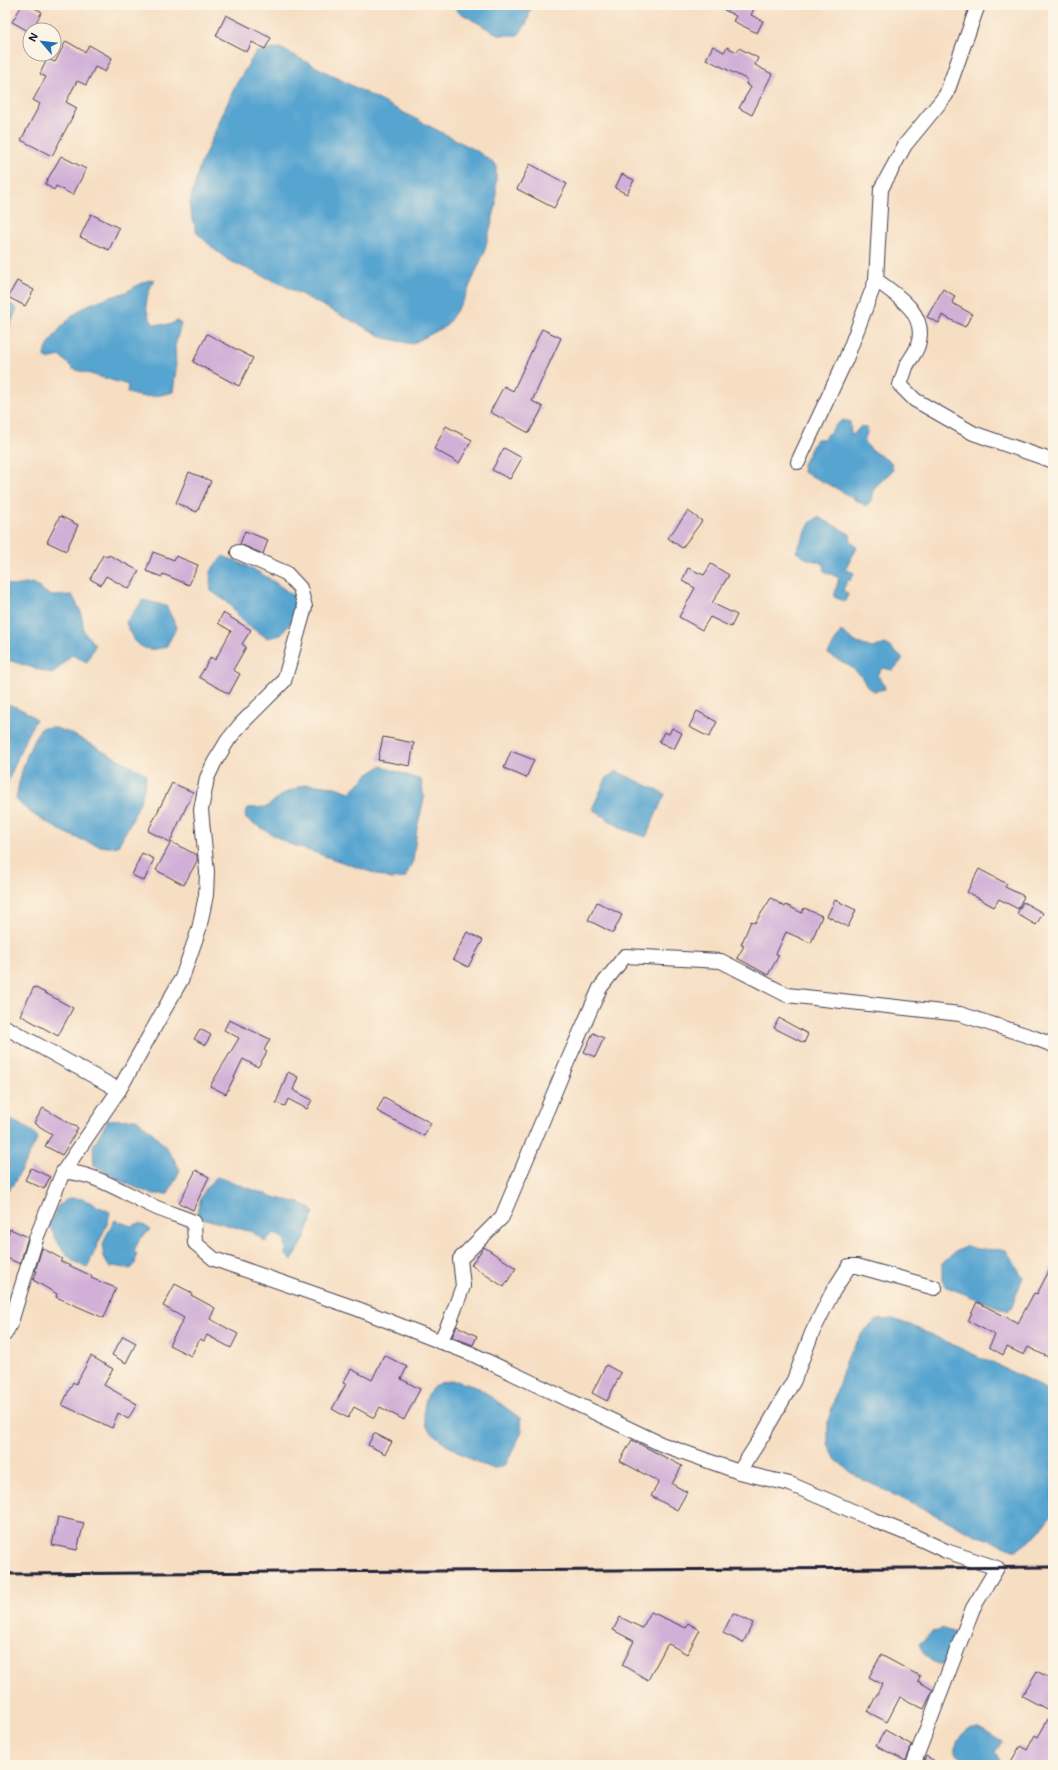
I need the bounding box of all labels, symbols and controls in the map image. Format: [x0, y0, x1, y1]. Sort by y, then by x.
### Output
north arrow [22, 22, 62, 62]
text: N [24, 30, 41, 44]

